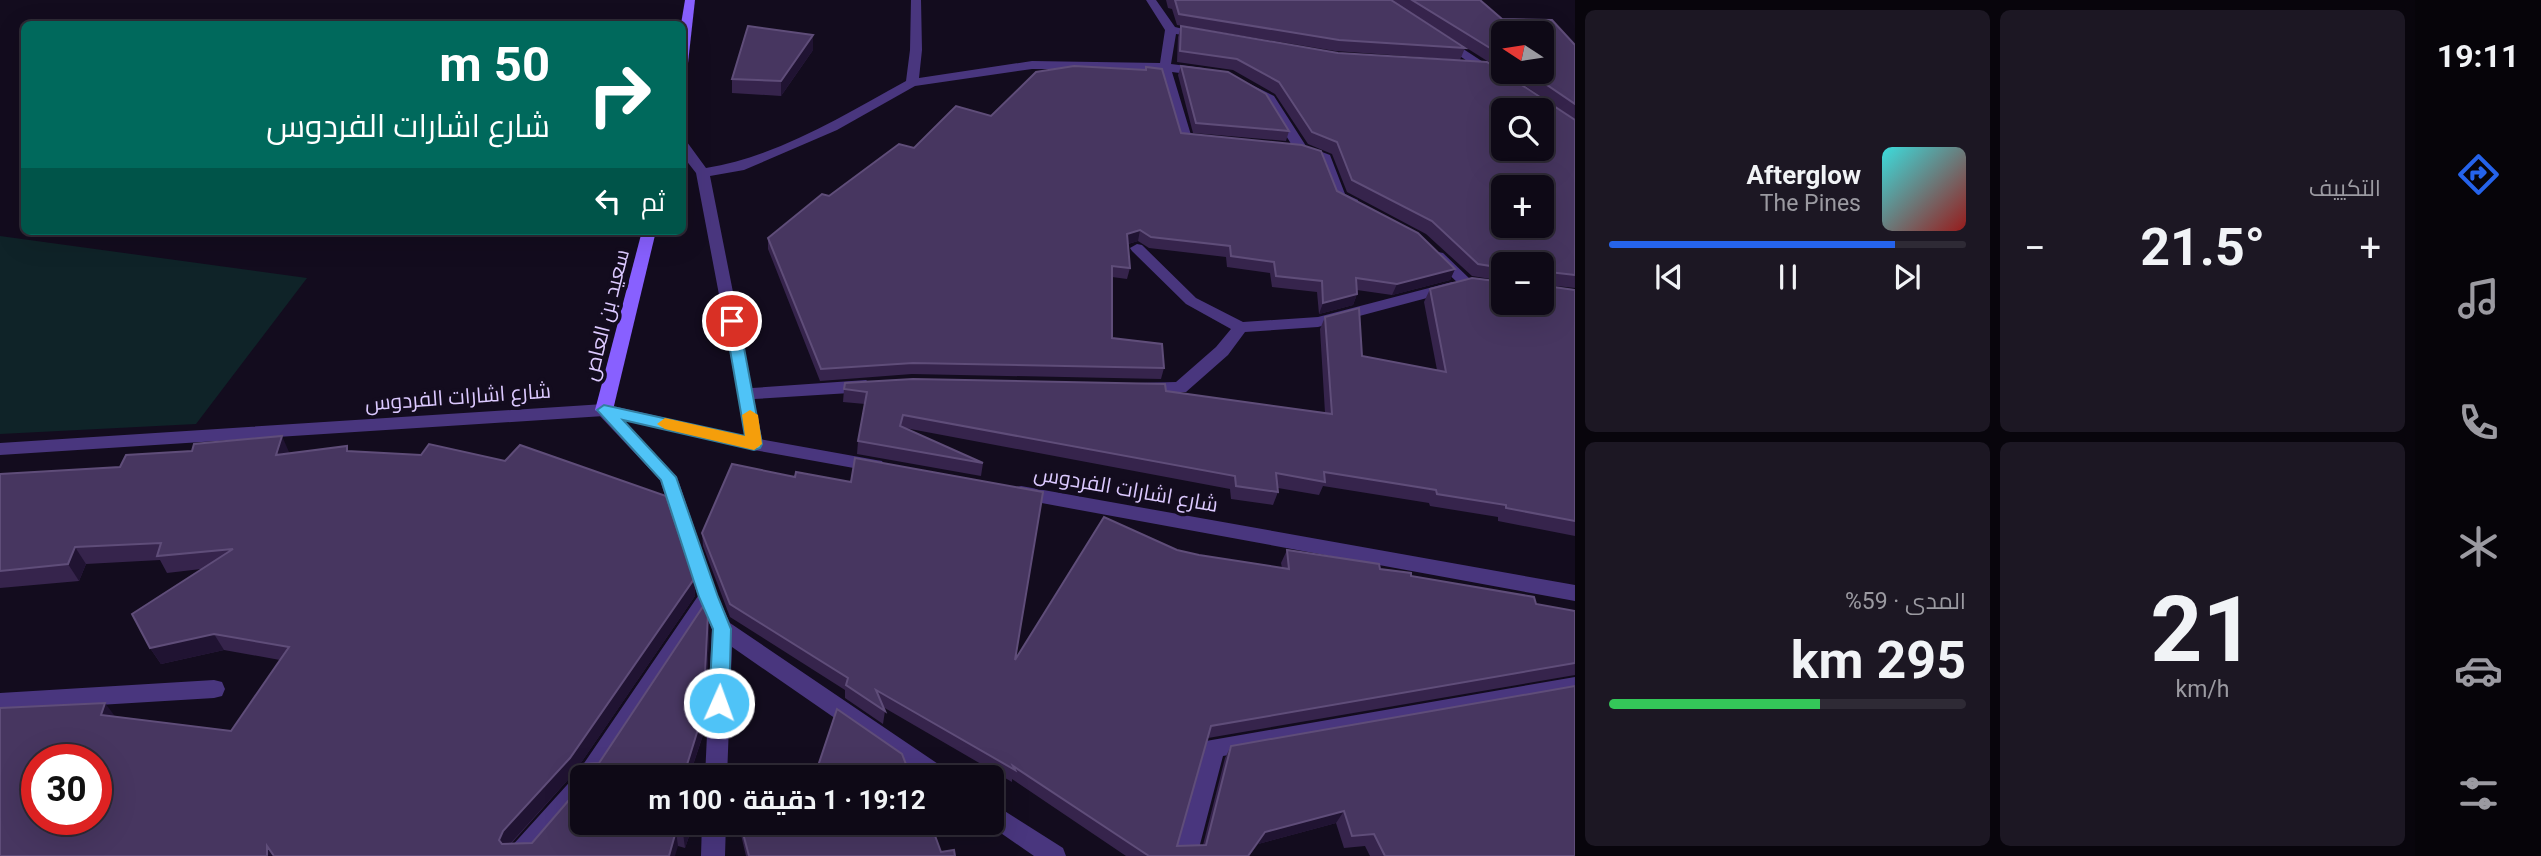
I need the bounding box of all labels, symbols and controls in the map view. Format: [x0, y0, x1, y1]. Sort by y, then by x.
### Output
north arrow [1491, 21, 1554, 84]
map controls [1491, 21, 1554, 315]
text: 50 m [439, 36, 550, 93]
text: 19:11 [2437, 37, 2519, 75]
icon: right [574, 49, 665, 140]
button: search [1491, 98, 1554, 161]
text: شارع اشارات الفردوس [266, 107, 550, 145]
icon: directions [2454, 150, 2503, 199]
text: Afterglow [1747, 160, 1861, 190]
button: + [1491, 175, 1554, 238]
text: التكييف [2309, 175, 2381, 202]
icon: left [589, 182, 627, 220]
text: ثم [641, 187, 665, 217]
text: The Pines [1760, 190, 1861, 217]
text: 21.5° [2140, 217, 2265, 278]
text: − [2024, 226, 2046, 270]
text: + [2359, 226, 2381, 270]
street label: سعيد بن العاص [578, 247, 635, 384]
button: − [1491, 252, 1554, 315]
icon: previous [1650, 258, 1688, 296]
icon: pause [1769, 258, 1807, 296]
icon: next [1888, 258, 1926, 296]
icon: music [2454, 274, 2503, 323]
pin [702, 291, 762, 351]
icon: arrive [713, 302, 751, 340]
street label: شارع اشارات الفردوس [364, 379, 552, 417]
icon: phone [2454, 398, 2503, 447]
street label: شارع اشارات الفردوس [1032, 461, 1220, 519]
icon: climate [2454, 522, 2503, 571]
text: 21 [2150, 577, 2255, 683]
text: المدى · 59% [1845, 588, 1966, 615]
text: 295 km [1791, 630, 1966, 691]
icon: car [2454, 646, 2503, 695]
position arrow [682, 666, 756, 740]
text: km/h [2176, 676, 2230, 703]
speed limit sign: 30 [21, 744, 112, 835]
icon: filters [2454, 769, 2503, 818]
text: 19:12 · 1 دقيقة · 100 m [648, 785, 926, 815]

